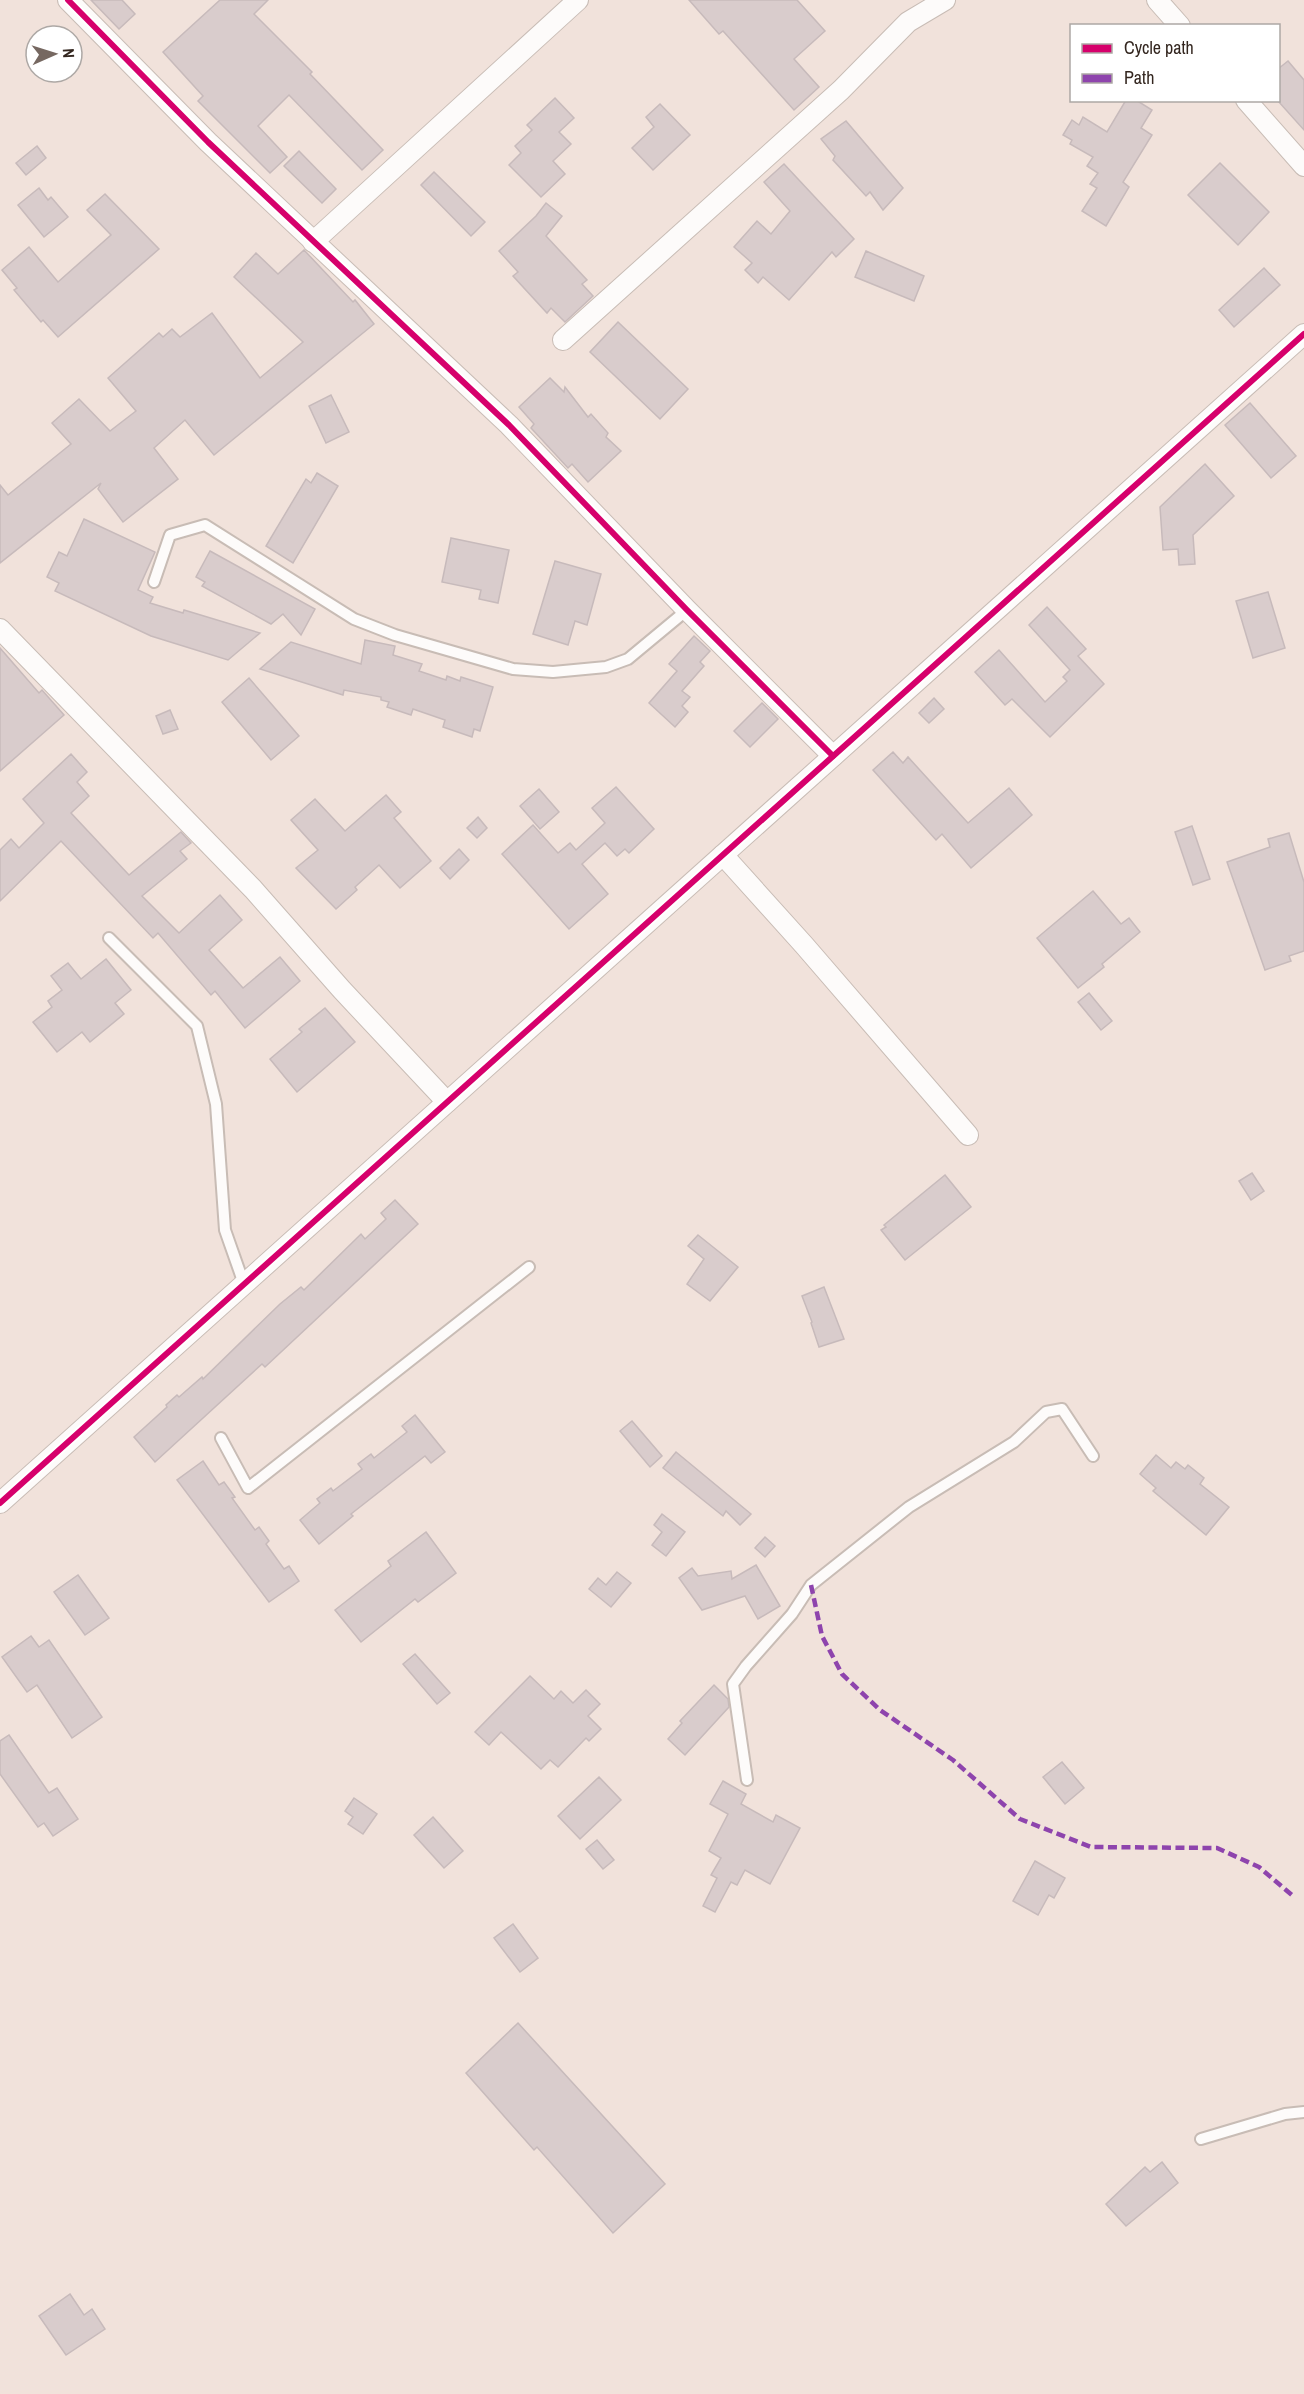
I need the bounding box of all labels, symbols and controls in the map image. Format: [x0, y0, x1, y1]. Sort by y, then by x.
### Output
north arrow [24, 24, 84, 84]
legend [1070, 24, 1280, 102]
text: Cycle path [1124, 35, 1194, 60]
text: N [58, 48, 80, 59]
text: Path [1124, 65, 1154, 90]

